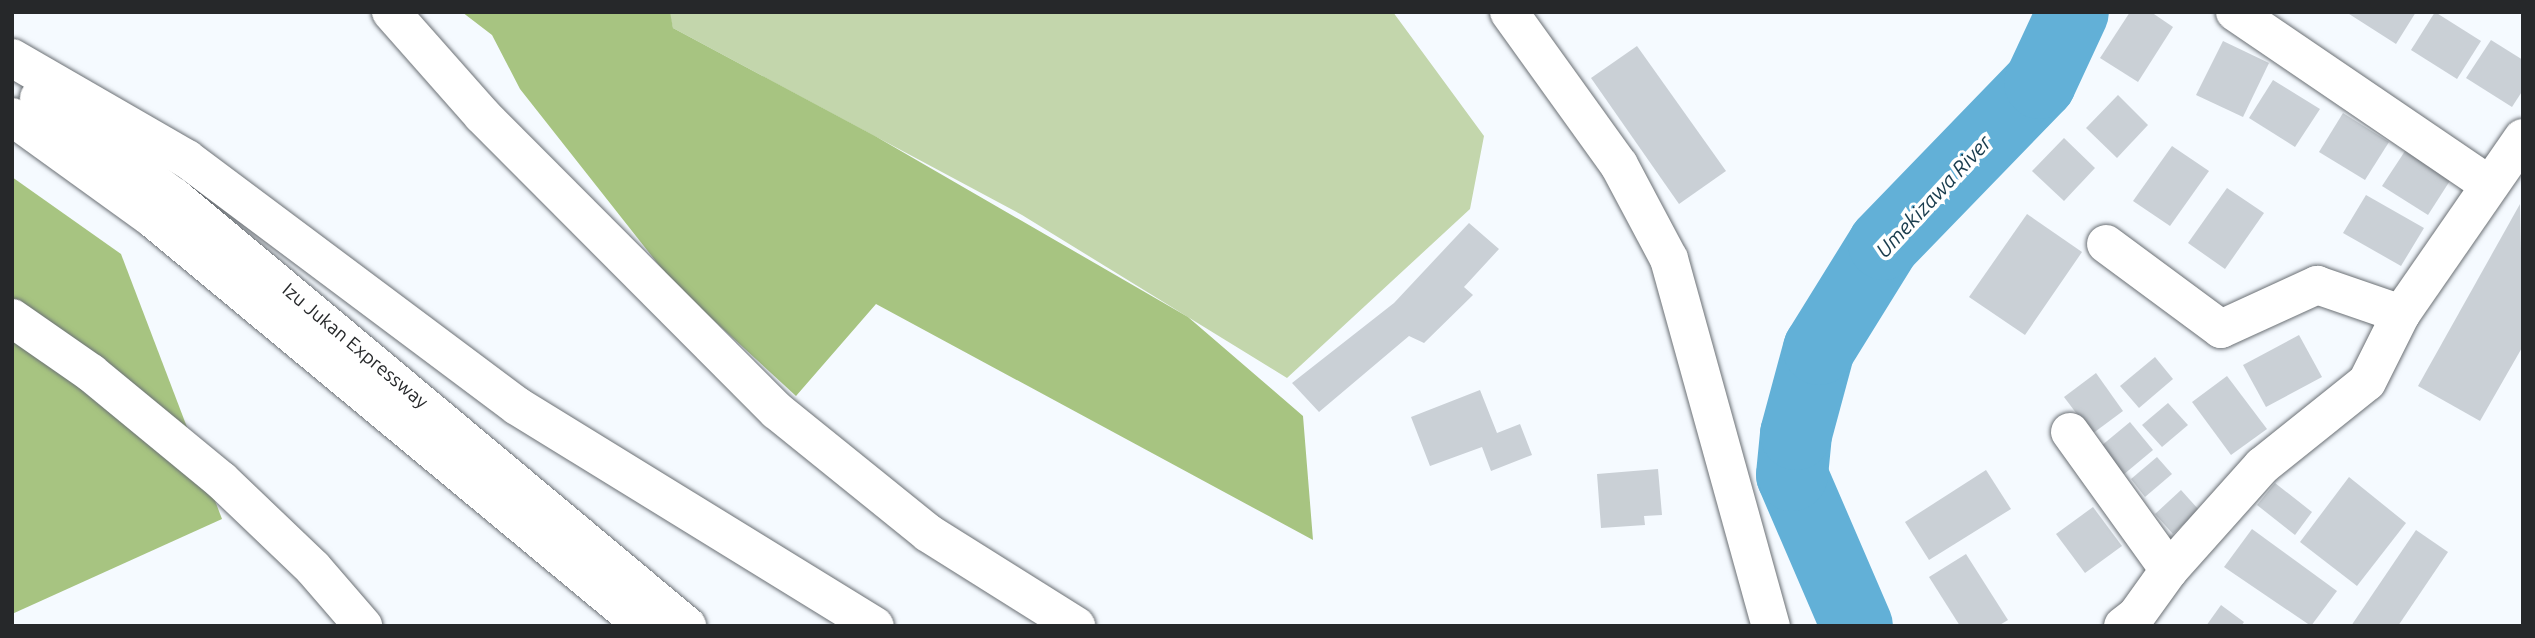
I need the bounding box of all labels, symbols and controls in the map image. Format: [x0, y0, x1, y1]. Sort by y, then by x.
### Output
water label: Umekizawa River [1870, 130, 1996, 262]
street label: Izu Jukan Expressway [278, 278, 432, 414]

